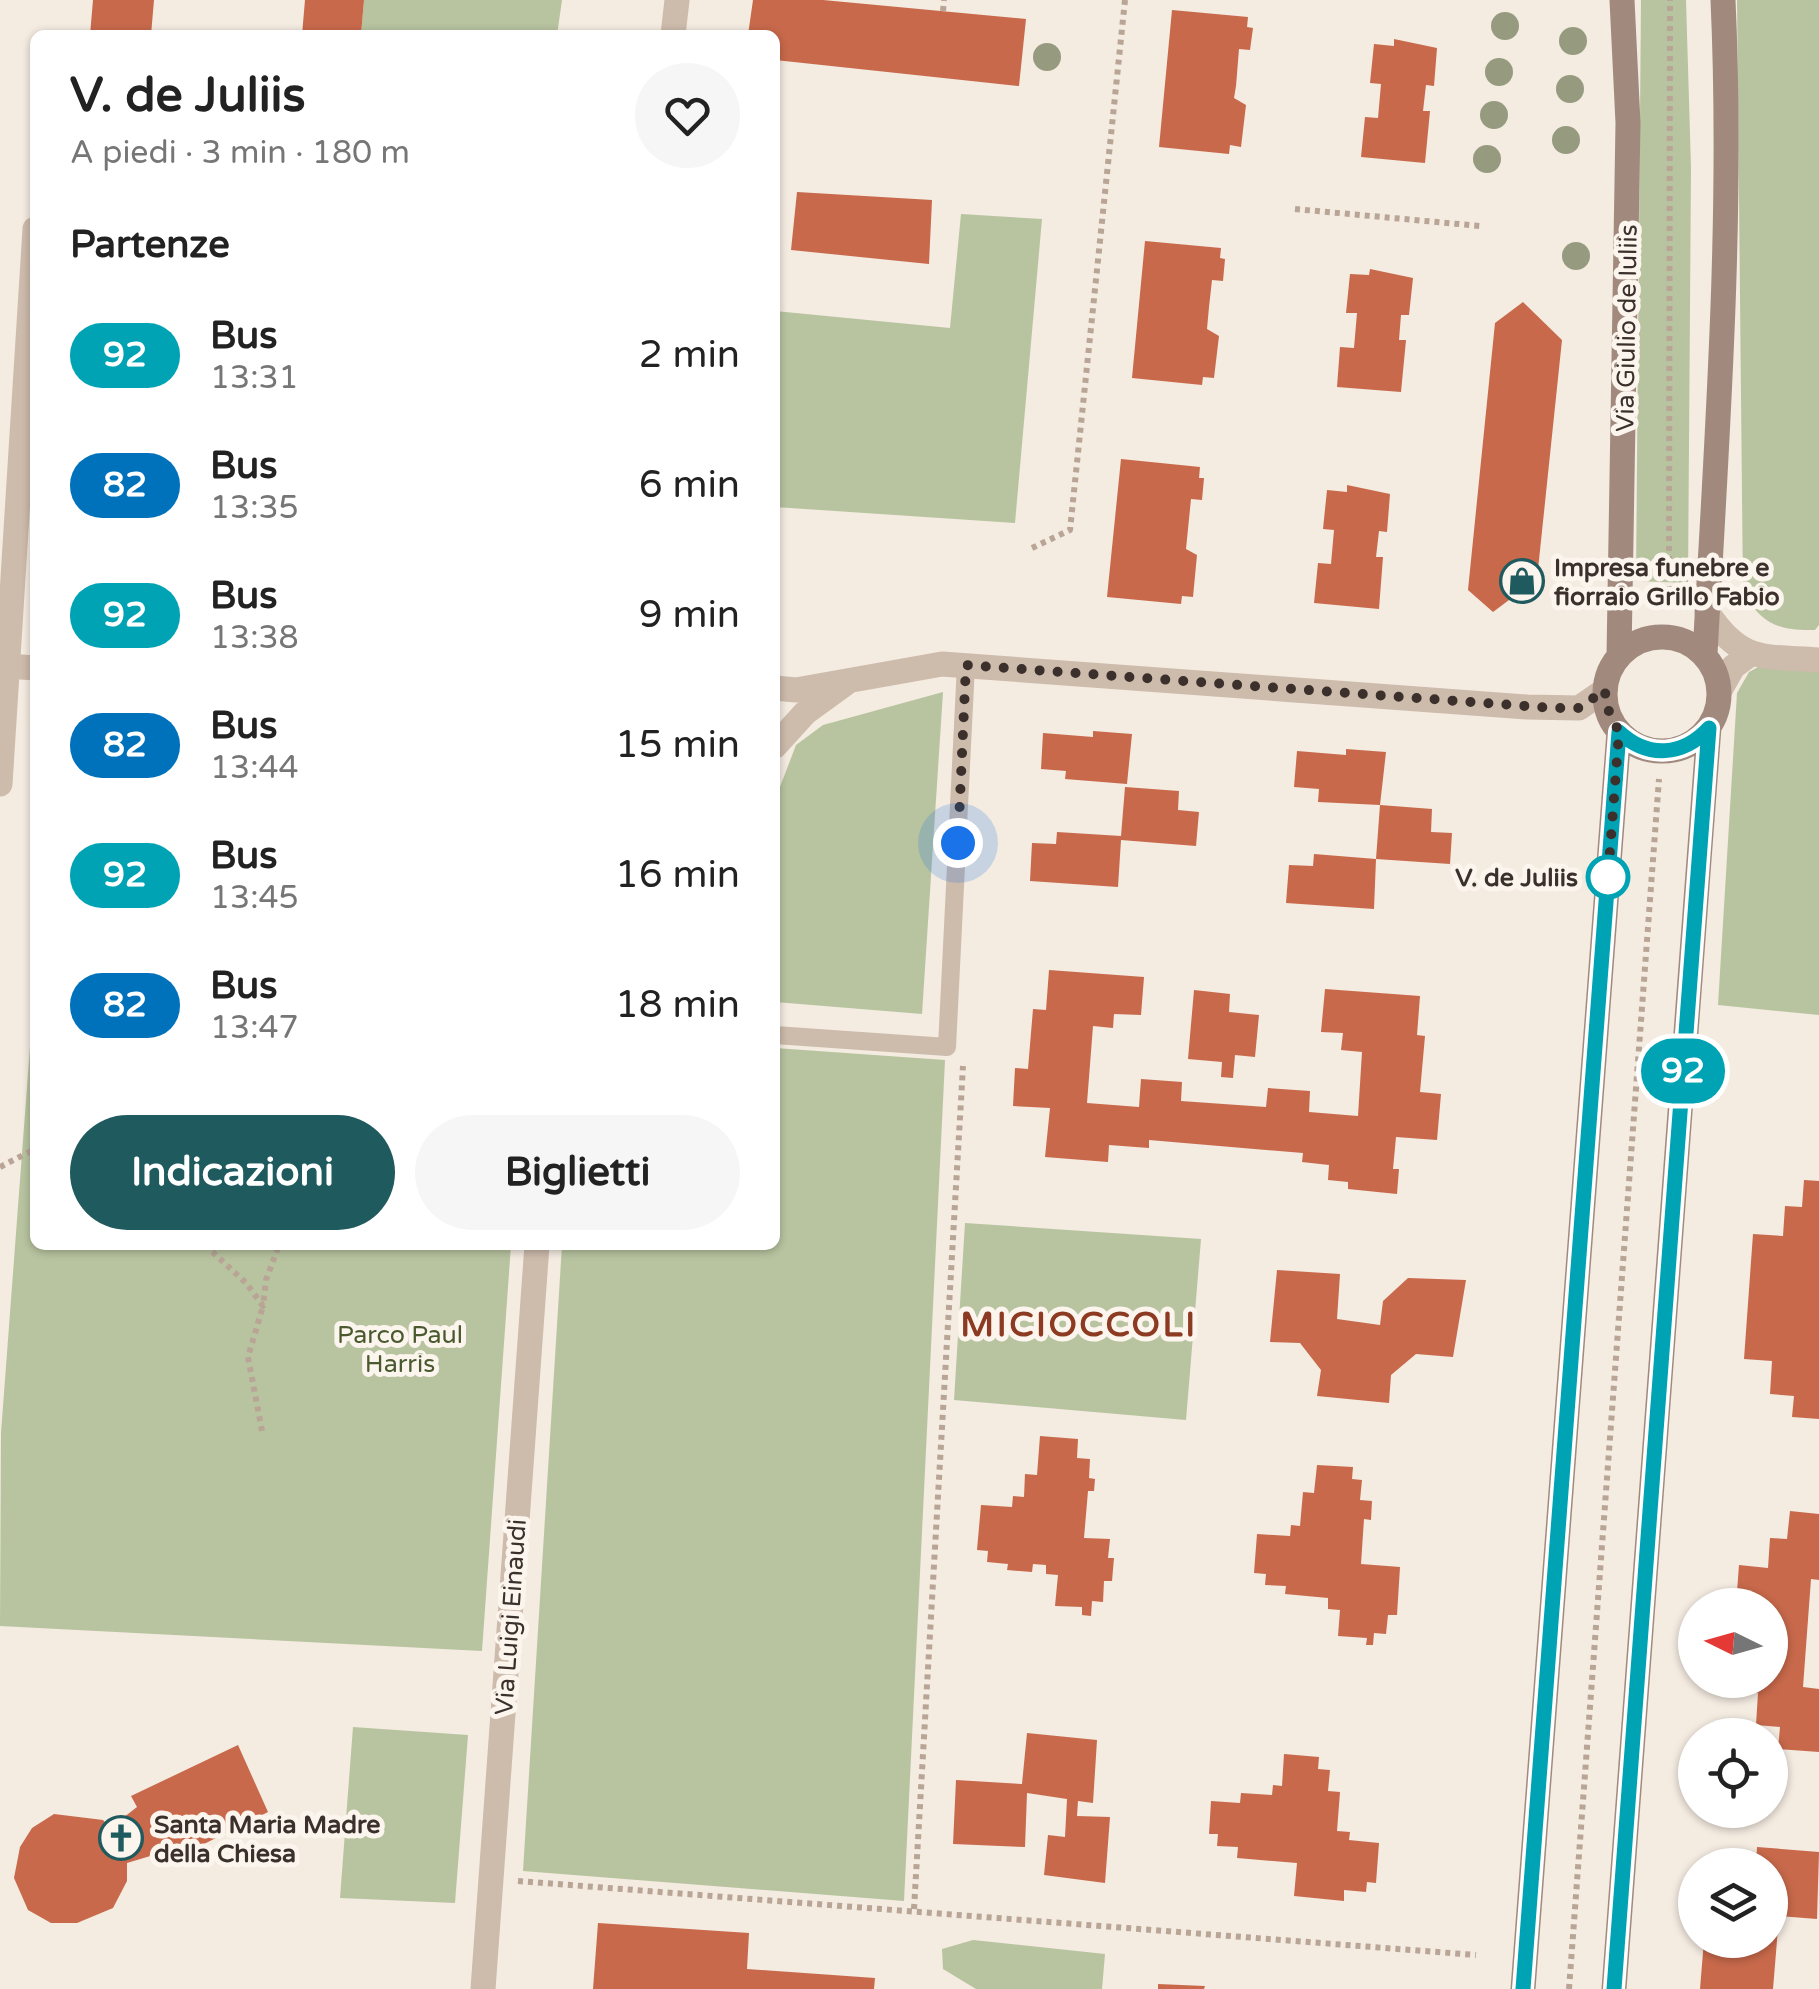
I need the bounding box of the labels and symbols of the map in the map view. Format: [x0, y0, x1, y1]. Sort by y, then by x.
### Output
street label: Via Giulio de Iuliis [1610, 224, 1644, 432]
place label: Impresa funebre e fiorraio Grillo Fabio [1554, 553, 1780, 612]
shop icon: Impresa funebre e fiorraio Grillo Fabio [1499, 558, 1545, 604]
your location [933, 818, 983, 868]
marker: V. de Juliis [1587, 856, 1629, 898]
place label: V. de Juliis [1455, 863, 1578, 893]
line badge: 92 [1638, 1038, 1728, 1104]
district label: MICIOCCOLI [960, 1304, 1198, 1346]
park label: Parco Paul Harris [337, 1320, 463, 1379]
street label: Via Luigi Einaudi [489, 1518, 533, 1716]
north arrow [1678, 1588, 1788, 1698]
place label: Santa Maria Madre della Chiesa [154, 1810, 380, 1869]
church icon: Santa Maria Madre della Chiesa [98, 1815, 144, 1861]

